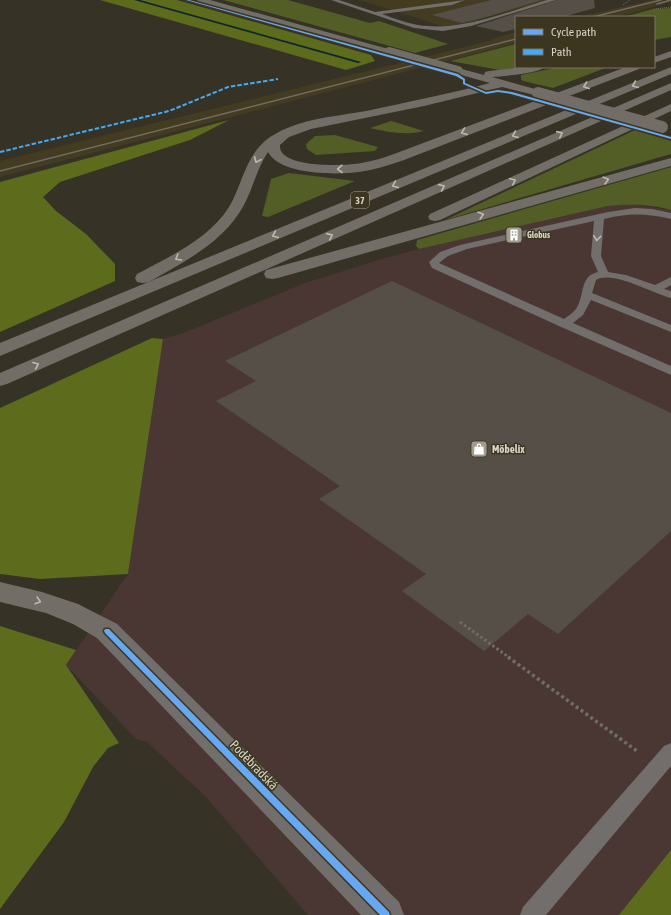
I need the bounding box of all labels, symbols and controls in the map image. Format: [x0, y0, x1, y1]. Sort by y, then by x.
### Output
legend [515, 16, 655, 68]
text: Cycle path [551, 25, 596, 39]
text: Path [551, 45, 572, 59]
one-way arrow [632, 80, 639, 88]
one-way arrow [582, 81, 589, 89]
one-way arrow [461, 127, 468, 135]
one-way arrow [512, 130, 520, 138]
one-way arrow [557, 131, 564, 139]
one-way arrow [254, 156, 262, 163]
one-way arrow [337, 165, 343, 173]
one-way arrow [603, 176, 610, 185]
one-way arrow [509, 177, 516, 185]
one-way arrow [392, 180, 400, 188]
one-way arrow [437, 184, 445, 192]
road number: 37 [351, 192, 369, 208]
one-way arrow [477, 211, 484, 220]
building icon: Globus [504, 225, 524, 245]
one-way arrow [272, 230, 280, 238]
place label: Globus [527, 230, 551, 240]
one-way arrow [325, 233, 333, 241]
one-way arrow [592, 235, 601, 241]
one-way arrow [175, 253, 182, 260]
one-way arrow [32, 361, 39, 369]
shop icon: Möbelix [469, 439, 489, 459]
place label: Möbelix [492, 443, 525, 455]
one-way arrow [34, 596, 41, 605]
street label: Poděbradská [227, 737, 281, 793]

